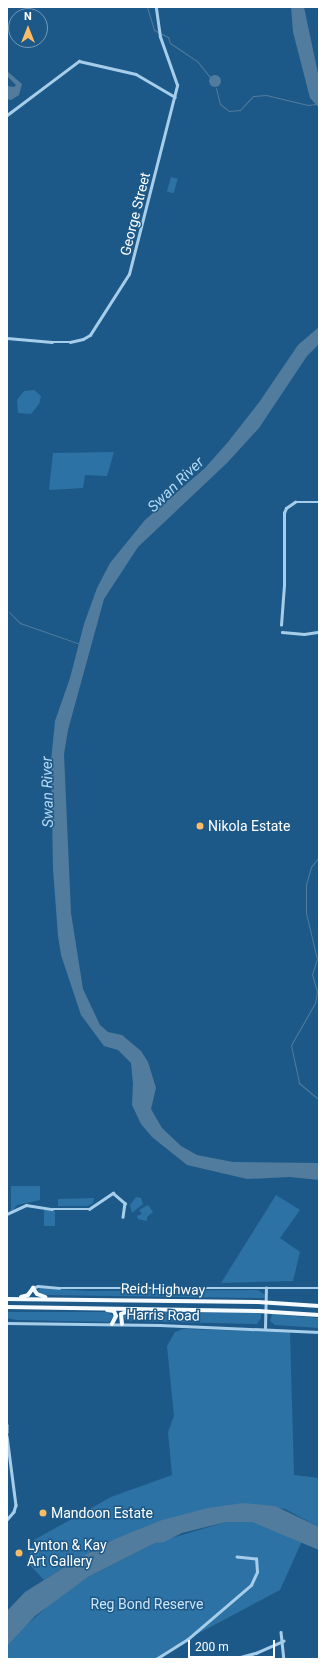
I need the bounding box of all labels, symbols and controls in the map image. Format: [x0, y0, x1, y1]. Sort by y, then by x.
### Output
north arrow [8, 8, 48, 48]
text: N [24, 10, 32, 23]
street label: George Street [117, 171, 153, 257]
water label: Swan River [144, 454, 208, 516]
water label: Swan River [38, 756, 58, 828]
place label: Nikola Estate [208, 818, 290, 834]
marker: Nikola Estate [195, 821, 205, 831]
street label: Reid Highway [121, 1280, 205, 1298]
street label: Harris Road [126, 1306, 200, 1324]
place label: Mandoon Estate [51, 1505, 153, 1521]
marker: Mandoon Estate [38, 1508, 48, 1518]
place label: Lynton & Kay Art Gallery [27, 1537, 107, 1570]
marker: Lynton & Kay Art Gallery [14, 1548, 24, 1558]
park label: Reg Bond Reserve [91, 1596, 203, 1612]
scale bar [190, 1632, 277, 1658]
text: 200 m [195, 1640, 229, 1654]

